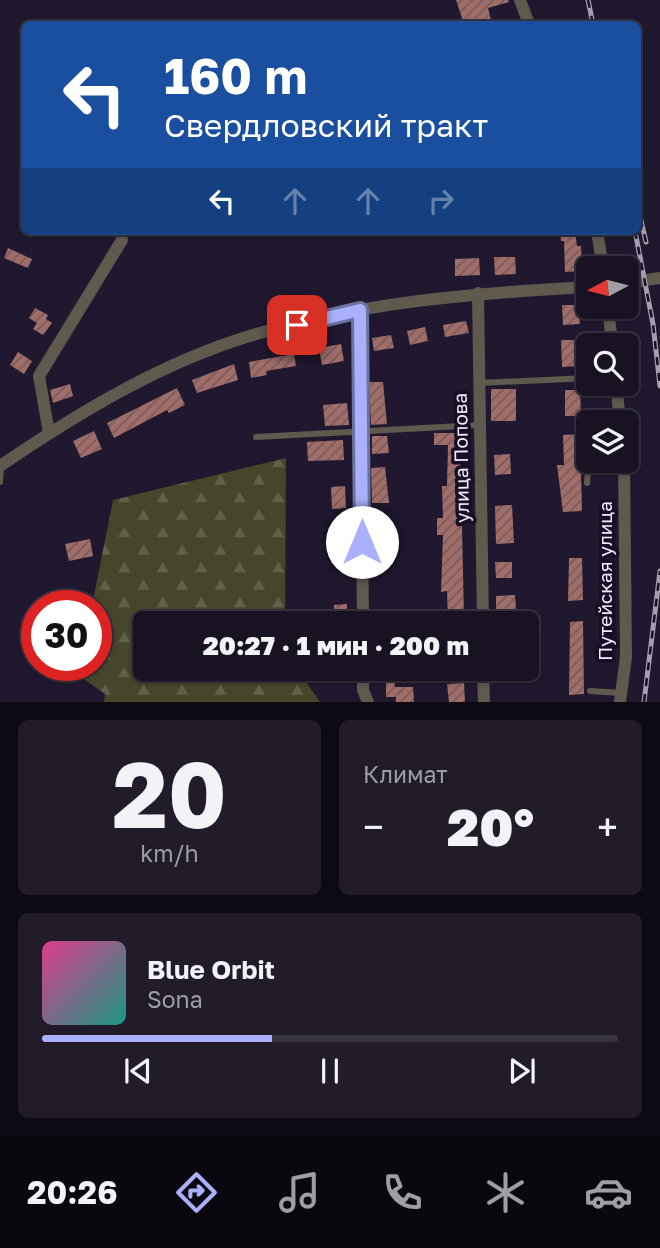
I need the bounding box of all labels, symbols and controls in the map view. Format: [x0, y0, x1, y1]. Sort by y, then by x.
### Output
text: 160 m [164, 46, 307, 105]
icon: left [49, 49, 140, 140]
text: Свердловский тракт [164, 106, 488, 144]
icon: left [203, 182, 241, 220]
icon: ahead [276, 182, 314, 220]
icon: ahead [349, 182, 387, 220]
icon: right [422, 182, 460, 220]
north arrow [576, 256, 639, 318]
map controls [576, 256, 639, 473]
pin [267, 295, 327, 355]
icon: arrive [278, 306, 316, 344]
button: search [576, 333, 639, 396]
street label: улица Попова [448, 393, 473, 523]
button: layers [576, 410, 639, 473]
street label: Путейская улица [593, 501, 616, 661]
position arrow [325, 505, 399, 579]
speed limit sign: 30 [21, 590, 112, 681]
text: 20:27 · 1 мин · 200 m [203, 630, 469, 661]
text: 20 [112, 739, 227, 848]
text: Климат [363, 760, 448, 788]
text: 20° [447, 795, 534, 857]
text: − [363, 804, 384, 849]
text: + [597, 804, 618, 849]
text: km/h [140, 839, 199, 867]
text: Blue Orbit [147, 954, 275, 985]
text: Sona [147, 985, 203, 1013]
icon: previous [119, 1052, 157, 1090]
icon: pause [311, 1052, 349, 1090]
icon: next [503, 1052, 541, 1090]
icon: directions [172, 1168, 221, 1217]
icon: music [275, 1168, 324, 1217]
icon: phone [378, 1168, 427, 1217]
icon: climate [481, 1168, 530, 1217]
icon: car [584, 1168, 633, 1217]
text: 20:26 [27, 1173, 117, 1211]

